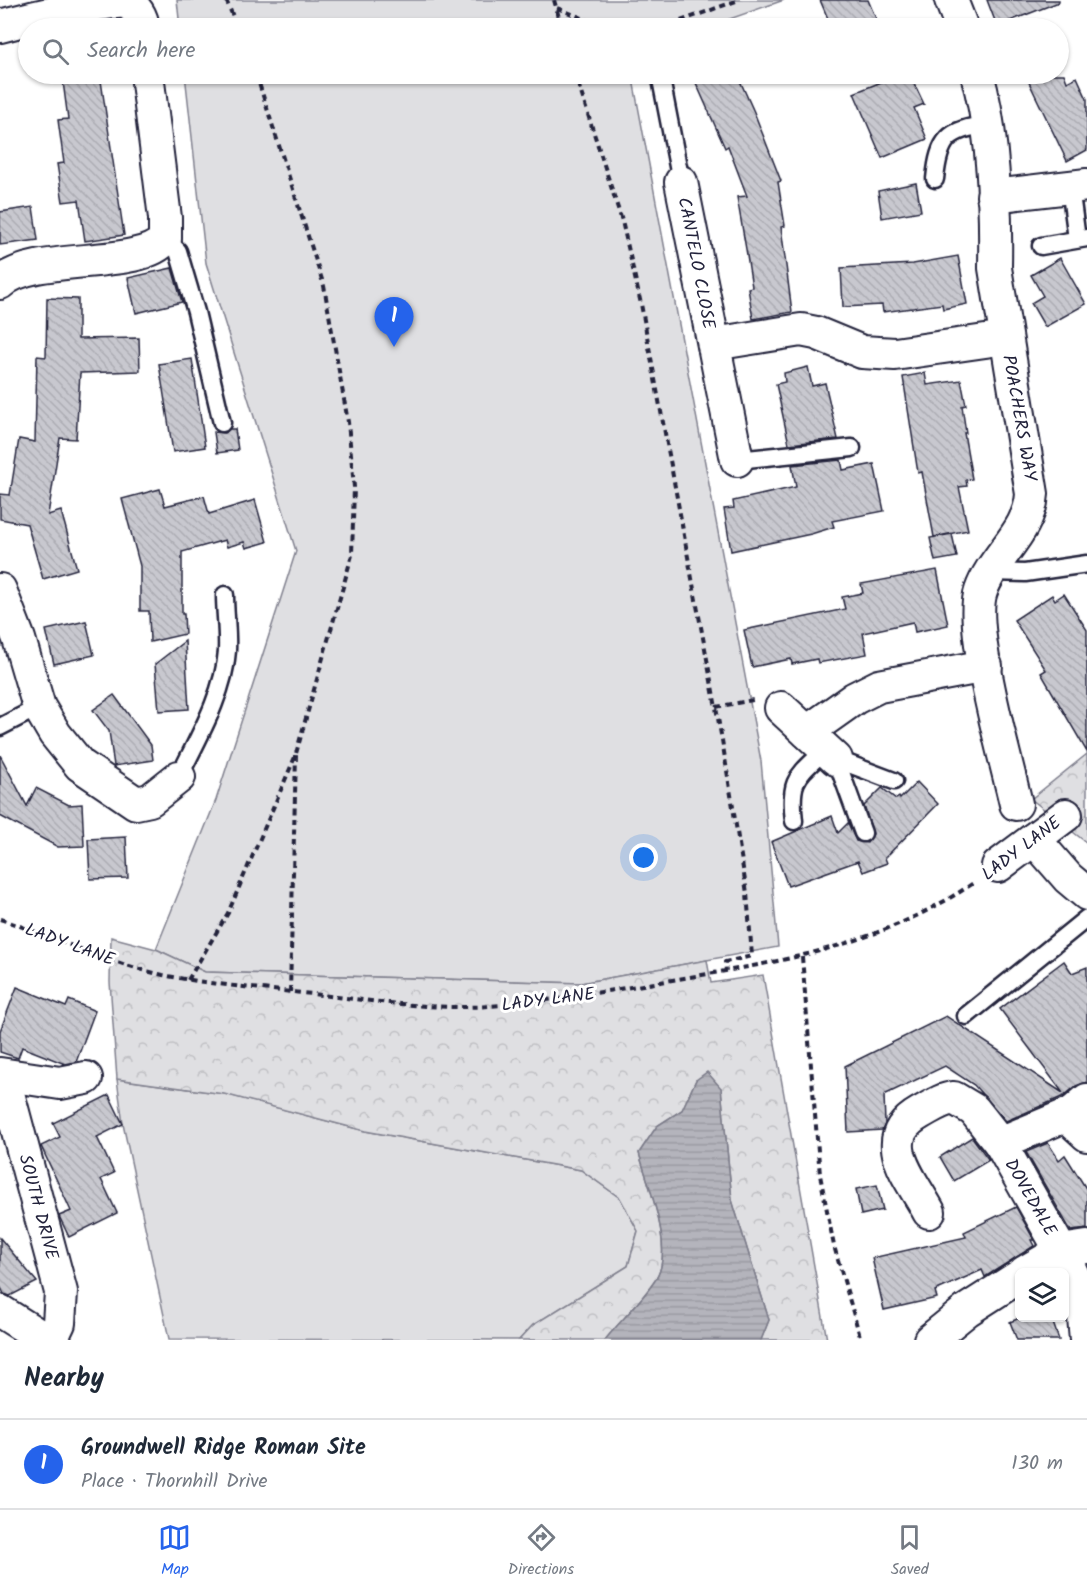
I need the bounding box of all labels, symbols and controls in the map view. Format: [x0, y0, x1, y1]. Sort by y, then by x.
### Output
search box [18, 18, 1069, 84]
text: Search here [87, 34, 195, 69]
icon: search [39, 35, 72, 68]
street label: CANTELO CLOSE [669, 195, 723, 332]
pin: 1 [374, 298, 414, 347]
street label: POACHERS WAY [993, 353, 1044, 484]
street label: LADY LANE [976, 809, 1068, 889]
your location [629, 843, 658, 872]
street label: LADY LANE [21, 916, 119, 975]
street label: LADY LANE [500, 980, 597, 1021]
street label: SOUTH DRIVE [10, 1151, 66, 1264]
street label: DOVEDALE [996, 1153, 1064, 1242]
map controls [1015, 1268, 1069, 1322]
button: layers [1015, 1268, 1069, 1322]
text: Nearby [24, 1358, 104, 1400]
text: Groundwell Ridge Roman Site [81, 1431, 366, 1466]
text: 1 [40, 1448, 47, 1480]
text: 130 m [1011, 1448, 1063, 1480]
text: Place · Thornhill Drive [81, 1466, 268, 1498]
tab: Map [158, 1521, 191, 1582]
tab: Directions [508, 1521, 574, 1582]
tab: Saved [891, 1521, 929, 1582]

